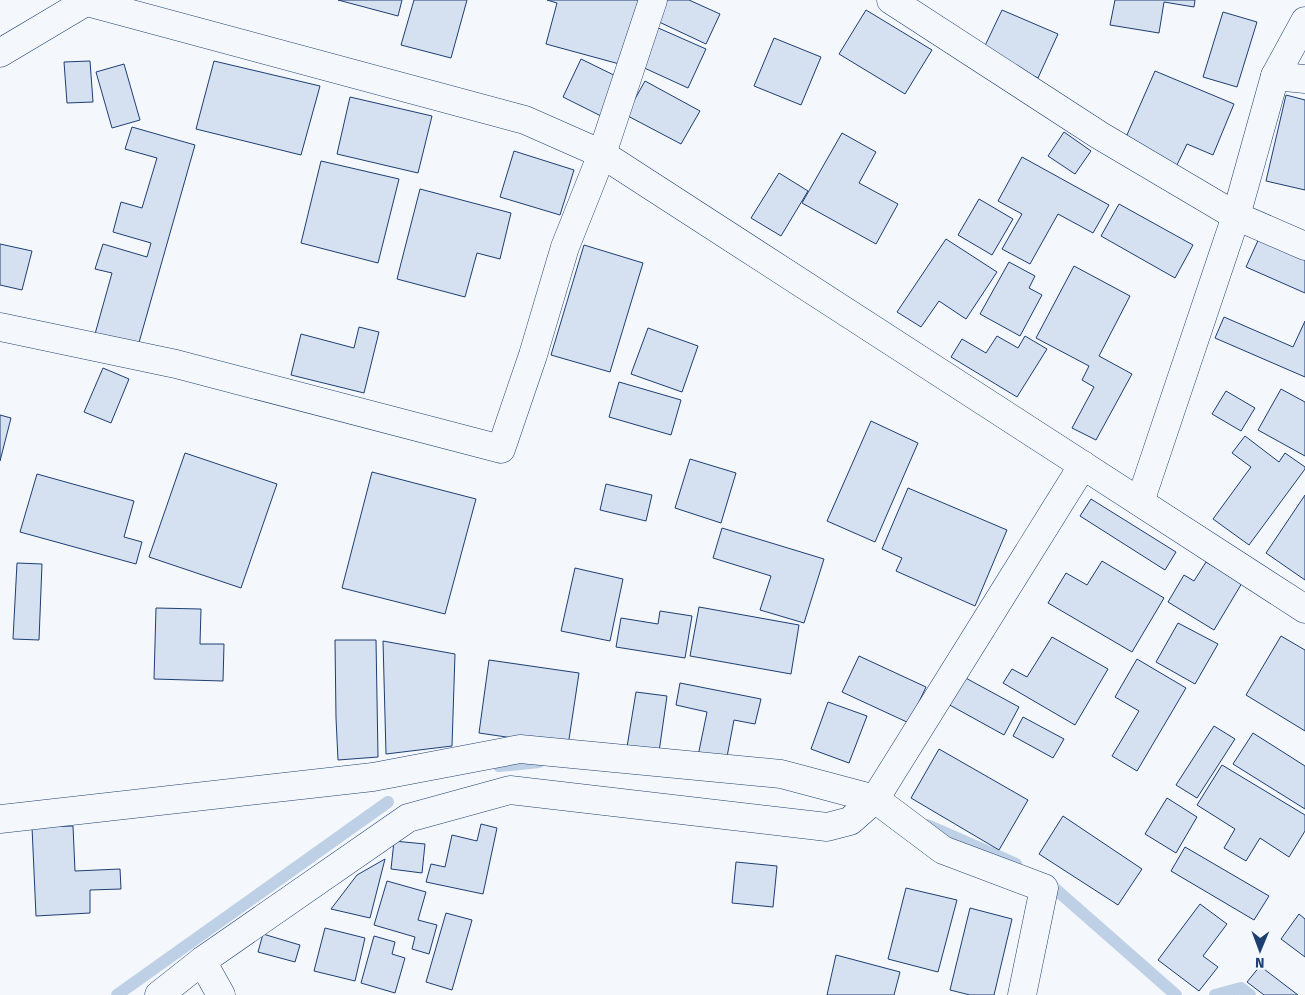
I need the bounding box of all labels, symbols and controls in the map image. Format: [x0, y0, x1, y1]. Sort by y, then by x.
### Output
north arrow [1235, 925, 1285, 975]
text: N [1255, 954, 1265, 971]

